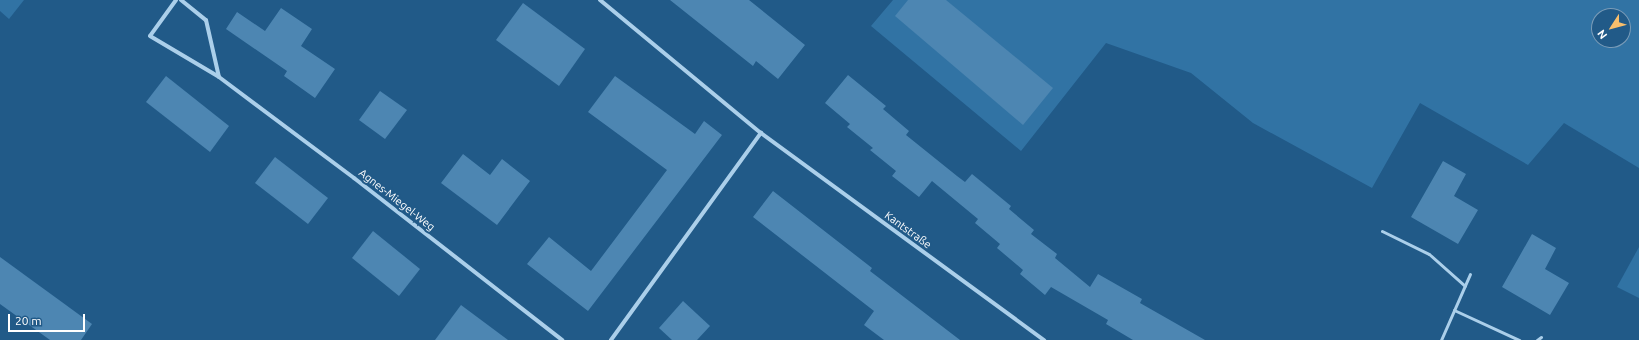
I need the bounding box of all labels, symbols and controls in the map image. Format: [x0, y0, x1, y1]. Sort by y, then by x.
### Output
north arrow [1591, 8, 1631, 48]
text: N [1595, 28, 1609, 41]
street label: Agnes-Miegel-Weg [356, 166, 438, 234]
street label: Kantstraße [882, 209, 934, 251]
scale bar [10, 306, 87, 332]
text: 20 m [15, 314, 42, 327]

